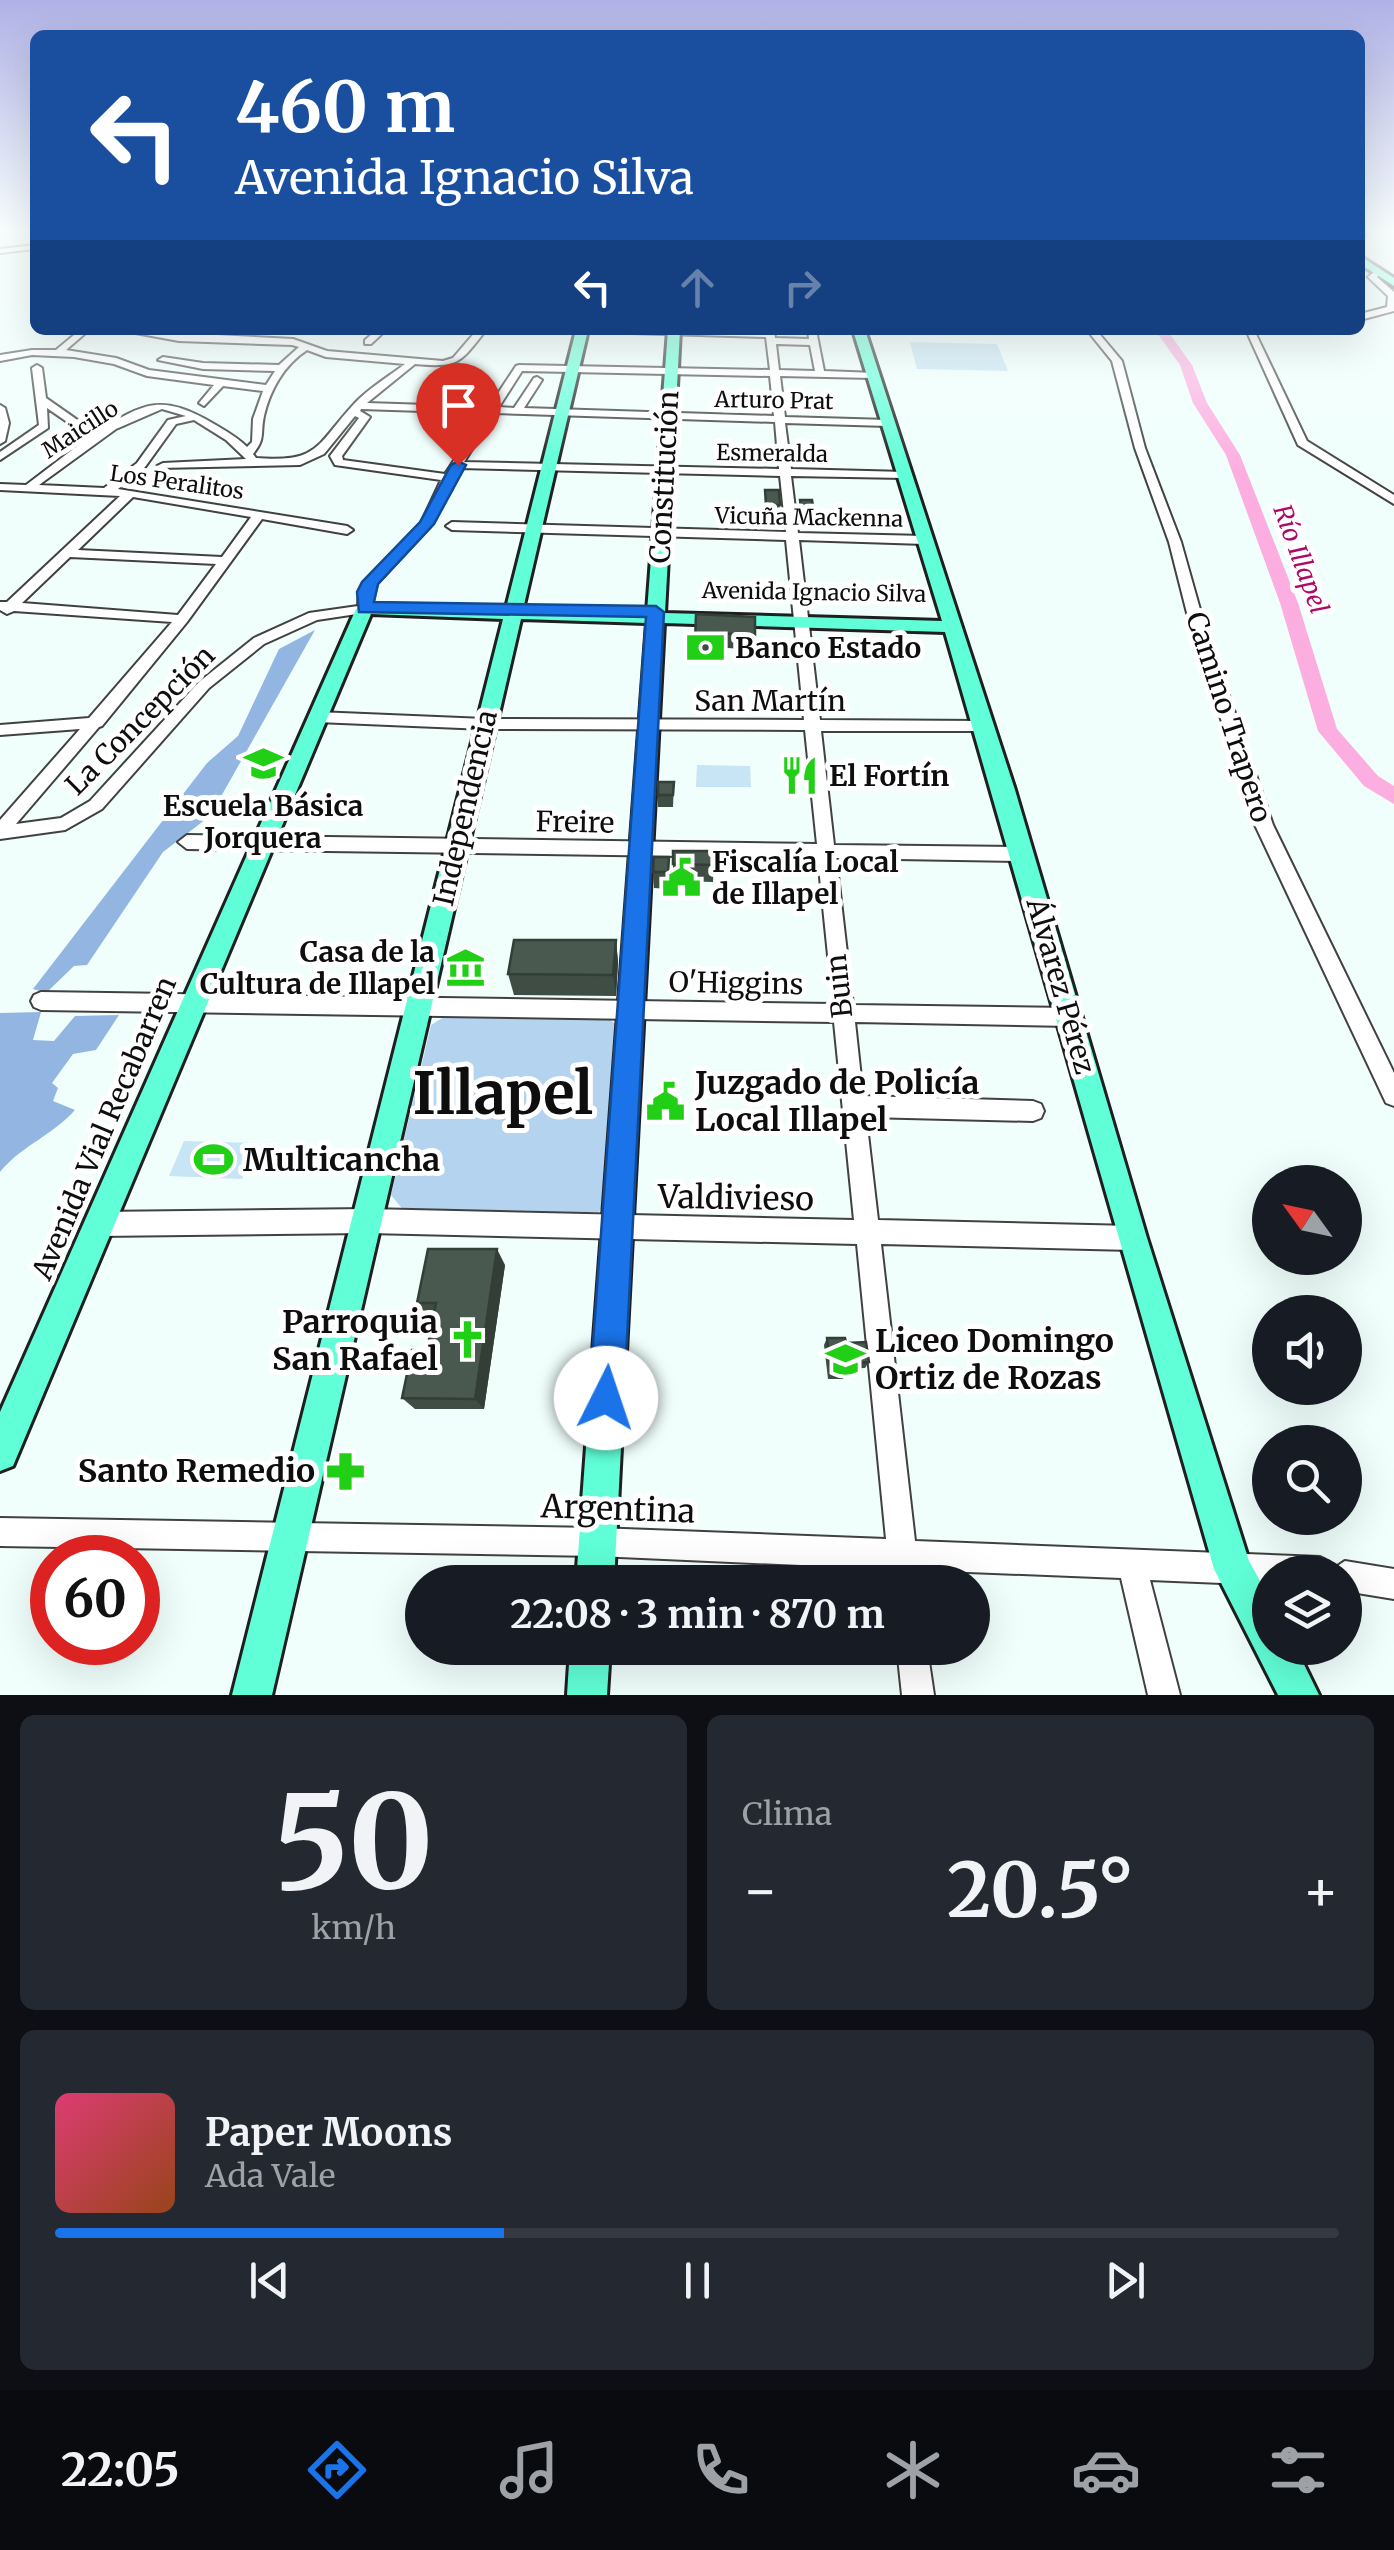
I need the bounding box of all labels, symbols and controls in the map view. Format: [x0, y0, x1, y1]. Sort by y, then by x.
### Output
text: 460 m [235, 63, 455, 151]
icon: left [70, 70, 200, 200]
text: Avenida Ignacio Silva [235, 150, 694, 206]
icon: left [565, 260, 620, 315]
icon: ahead [670, 260, 725, 315]
icon: right [775, 260, 830, 315]
pin [416, 363, 501, 466]
icon: arrive [431, 378, 486, 433]
street label: Arturo Prat [713, 385, 834, 415]
street label: Constitución [642, 390, 686, 564]
street label: Maicillo [37, 394, 123, 464]
street label: Esmeralda [716, 438, 828, 468]
street label: Los Peralitos [108, 459, 246, 505]
water label: Río Illapel [1266, 500, 1336, 618]
street label: Vicuña Mackenna [714, 501, 904, 533]
street label: Avenida Ignacio Silva [701, 576, 927, 608]
street label: Camino Trapero [1178, 607, 1280, 827]
bank icon: Banco Estado [684, 627, 726, 669]
place label: Banco Estado [735, 630, 921, 666]
street label: La Concepción [58, 638, 222, 802]
street label: San Martín [694, 683, 846, 719]
street label: Independencia [425, 707, 505, 909]
school or university icon: Escuela Básica Jorquera [242, 743, 284, 785]
restaurant icon: El Fortín [778, 755, 820, 797]
place label: El Fortín [829, 758, 949, 794]
place label: Escuela Básica Jorquera [163, 788, 364, 856]
street label: Freire [535, 803, 615, 841]
place label: Fiscalía Local de Illapel [712, 844, 899, 912]
public building icon: Fiscalía Local de Illapel [661, 857, 703, 899]
street label: Álvarez Pérez [1018, 893, 1103, 1078]
place label: Casa de la Cultura de Illapel [200, 934, 435, 1002]
museum icon: Casa de la Cultura de Illapel [444, 947, 486, 989]
street label: Buin [818, 952, 860, 1020]
street label: O'Higgins [668, 964, 804, 1002]
street label: Avenida Vial Recabarren [23, 971, 184, 1286]
district label: Illapel [413, 1057, 593, 1130]
place label: Juzgado de Policía Local Illapel [694, 1063, 980, 1140]
public building icon: Juzgado de Policía Local Illapel [644, 1080, 686, 1122]
sports icon: Multicancha [192, 1139, 234, 1181]
place label: Multicancha [243, 1140, 440, 1180]
north arrow [1252, 1165, 1362, 1275]
map controls [1252, 1165, 1362, 1665]
street label: Valdivieso [657, 1177, 814, 1219]
button: sound [1252, 1295, 1362, 1405]
place label: Parroquia San Rafael [272, 1302, 438, 1379]
church icon: Parroquia San Rafael [447, 1319, 489, 1361]
place label: Liceo Domingo Ortiz de Rozas [875, 1321, 1114, 1398]
school or university icon: Liceo Domingo Ortiz de Rozas [824, 1338, 866, 1380]
position arrow [554, 1346, 658, 1450]
button: search [1252, 1425, 1362, 1535]
pharmacy icon: Santo Remedio [324, 1450, 366, 1492]
place label: Santo Remedio [78, 1451, 315, 1491]
street label: Argentina [539, 1486, 696, 1532]
speed limit sign: 60 [30, 1535, 160, 1665]
button: layers [1252, 1555, 1362, 1665]
text: 22:08 · 3 min · 870 m [510, 1591, 885, 1638]
text: 50 [273, 1761, 434, 1924]
text: Clima [742, 1794, 832, 1834]
text: 20.5° [947, 1843, 1134, 1937]
text: − [742, 1856, 779, 1925]
text: + [1302, 1856, 1339, 1925]
text: km/h [311, 1908, 396, 1948]
text: Paper Moons [205, 2109, 452, 2156]
text: Ada Vale [205, 2156, 335, 2196]
icon: previous [242, 2253, 297, 2308]
icon: pause [670, 2253, 725, 2308]
icon: next [1098, 2253, 1153, 2308]
icon: directions [302, 2435, 372, 2505]
icon: music [494, 2435, 564, 2505]
icon: phone [686, 2435, 756, 2505]
icon: climate [878, 2435, 948, 2505]
icon: car [1071, 2435, 1141, 2505]
icon: filters [1263, 2435, 1333, 2505]
text: 22:05 [61, 2442, 180, 2498]

